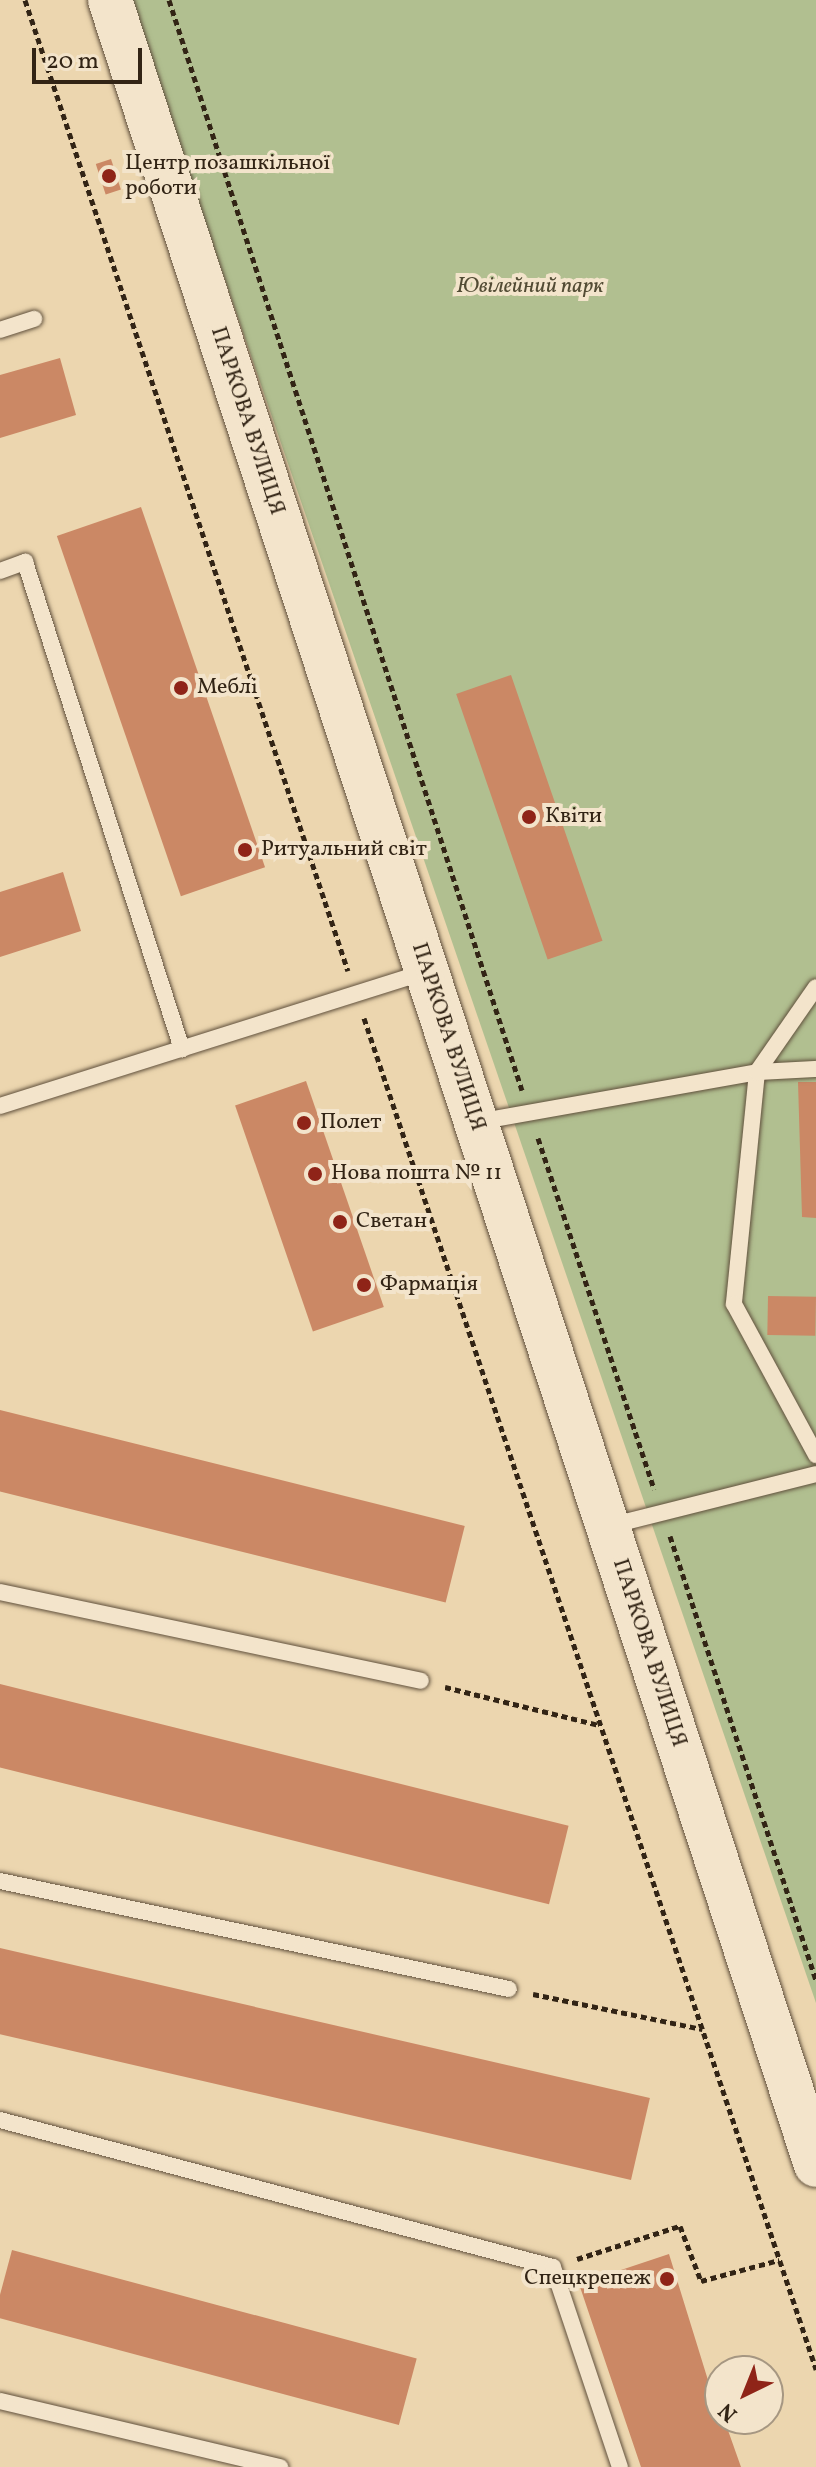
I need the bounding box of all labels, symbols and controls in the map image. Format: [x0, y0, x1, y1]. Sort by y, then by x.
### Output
scale bar [36, 32, 146, 82]
text: 20 m [46, 45, 99, 79]
place label: Центр позашкільної роботи [125, 150, 330, 202]
marker: Центр позашкільної роботи [100, 167, 118, 185]
park label: Ювілейний парк [457, 274, 603, 300]
street label: ПАРКОВА ВУЛИЦЯ [204, 324, 290, 518]
place label: Меблі [197, 675, 258, 701]
marker: Меблі [172, 679, 190, 697]
place label: Квіти [545, 804, 602, 830]
marker: Квіти [520, 808, 538, 826]
place label: Ритуальний світ [261, 837, 427, 863]
marker: Ритуальний світ [236, 841, 254, 859]
street label: ПАРКОВА ВУЛИЦЯ [405, 940, 491, 1134]
place label: Полет [320, 1110, 381, 1136]
marker: Полет [295, 1114, 313, 1132]
place label: Нова пошта № 11 [331, 1161, 502, 1187]
marker: Нова пошта № 11 [306, 1165, 324, 1183]
place label: Светан [356, 1209, 427, 1235]
marker: Светан [331, 1213, 349, 1231]
place label: Фармація [380, 1272, 478, 1298]
marker: Фармація [355, 1276, 373, 1294]
street label: ПАРКОВА ВУЛИЦЯ [606, 1556, 692, 1750]
place label: Спецкрепеж [524, 2266, 651, 2292]
marker: Спецкрепеж [658, 2270, 676, 2288]
north arrow [704, 2355, 784, 2435]
text: N [712, 2395, 745, 2428]

